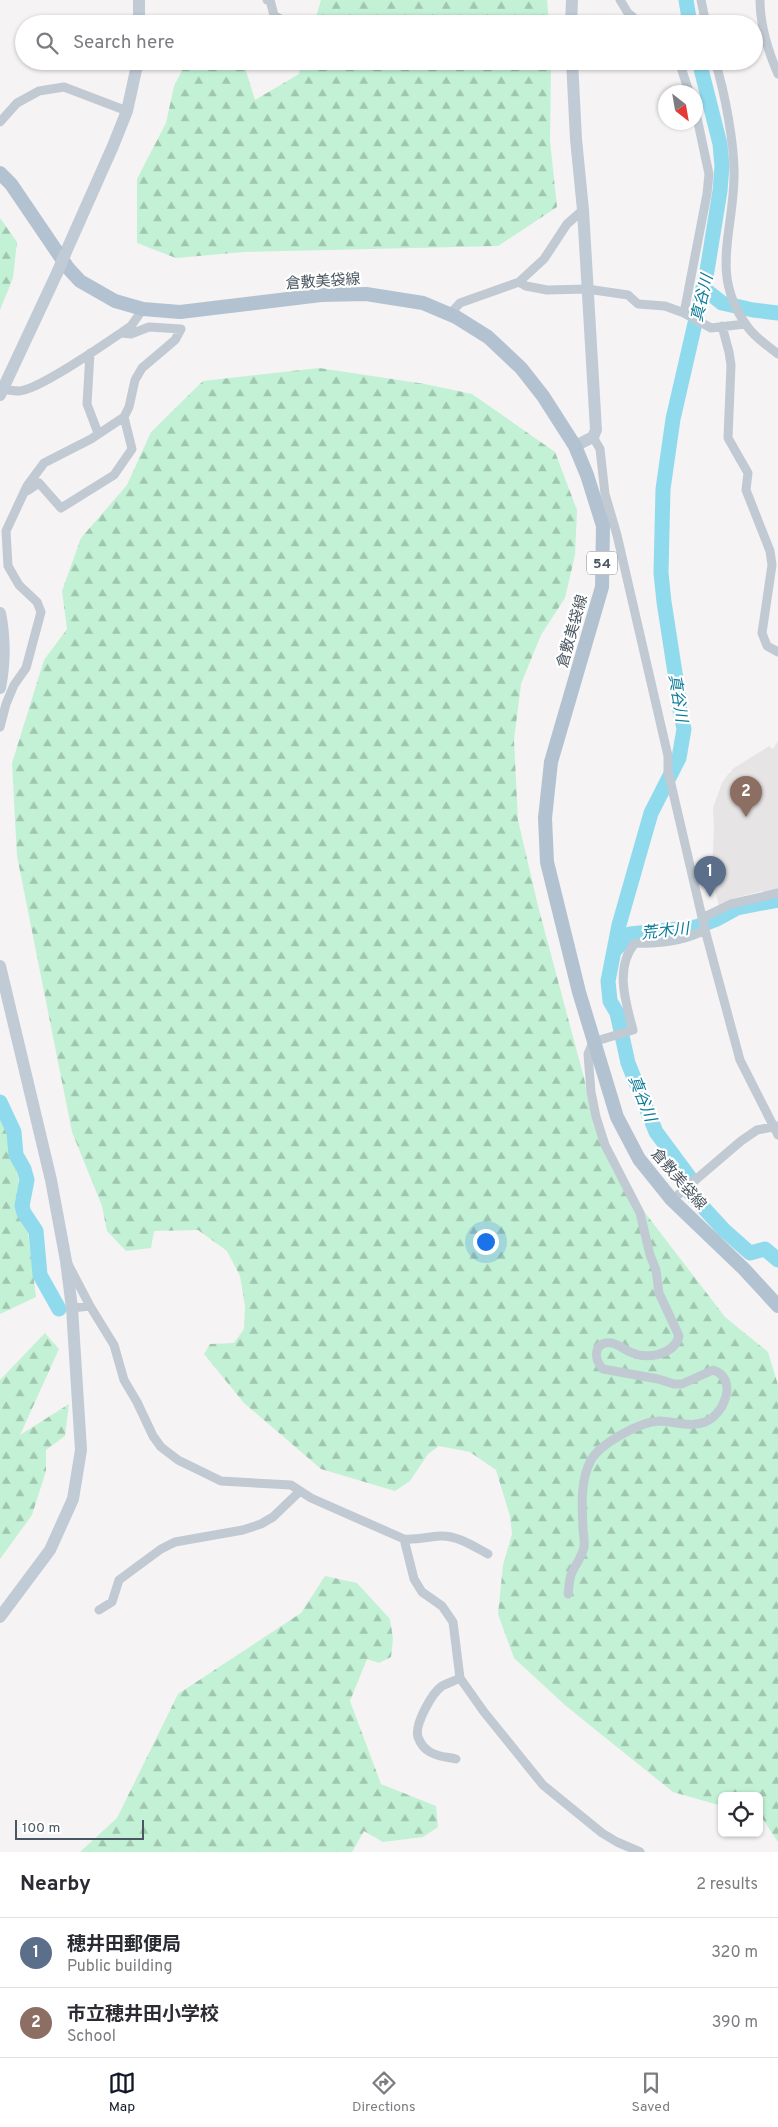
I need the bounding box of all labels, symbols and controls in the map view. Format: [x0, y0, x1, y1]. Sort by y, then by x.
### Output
search box [15, 15, 763, 70]
icon: search [33, 29, 61, 57]
text: Search here [73, 31, 175, 55]
north arrow [658, 85, 703, 130]
street label: 倉敷美袋線 [285, 269, 361, 295]
water label: 真谷川 [688, 271, 719, 324]
road number: 54 [587, 552, 617, 574]
street label: 倉敷美袋線 [553, 592, 593, 670]
water label: 真谷川 [663, 673, 691, 726]
pin: 2 [730, 776, 762, 817]
pin: 1 [694, 856, 726, 897]
water label: 荒木川 [640, 919, 692, 944]
water label: 真谷川 [623, 1073, 660, 1127]
street label: 倉敷美袋線 [646, 1145, 710, 1215]
your location [473, 1229, 499, 1255]
map controls [718, 1792, 763, 1837]
button: locate [718, 1792, 763, 1837]
scale bar [15, 1817, 144, 1840]
text: 100 m [22, 1820, 60, 1837]
text: Nearby [20, 1871, 91, 1898]
text: 2 results [696, 1875, 758, 1895]
text: 穂井田郵便局 [67, 1933, 181, 1957]
text: 1 [33, 1943, 39, 1963]
text: 320 m [711, 1943, 758, 1963]
text: Public building [67, 1957, 172, 1977]
text: 市立穂井田小学校 [67, 2003, 219, 2027]
text: 2 [31, 2013, 41, 2033]
text: 390 m [712, 2013, 758, 2033]
text: School [67, 2027, 116, 2047]
tab: Map [108, 2069, 136, 2116]
tab: Directions [352, 2069, 416, 2116]
tab: Saved [632, 2069, 670, 2116]

